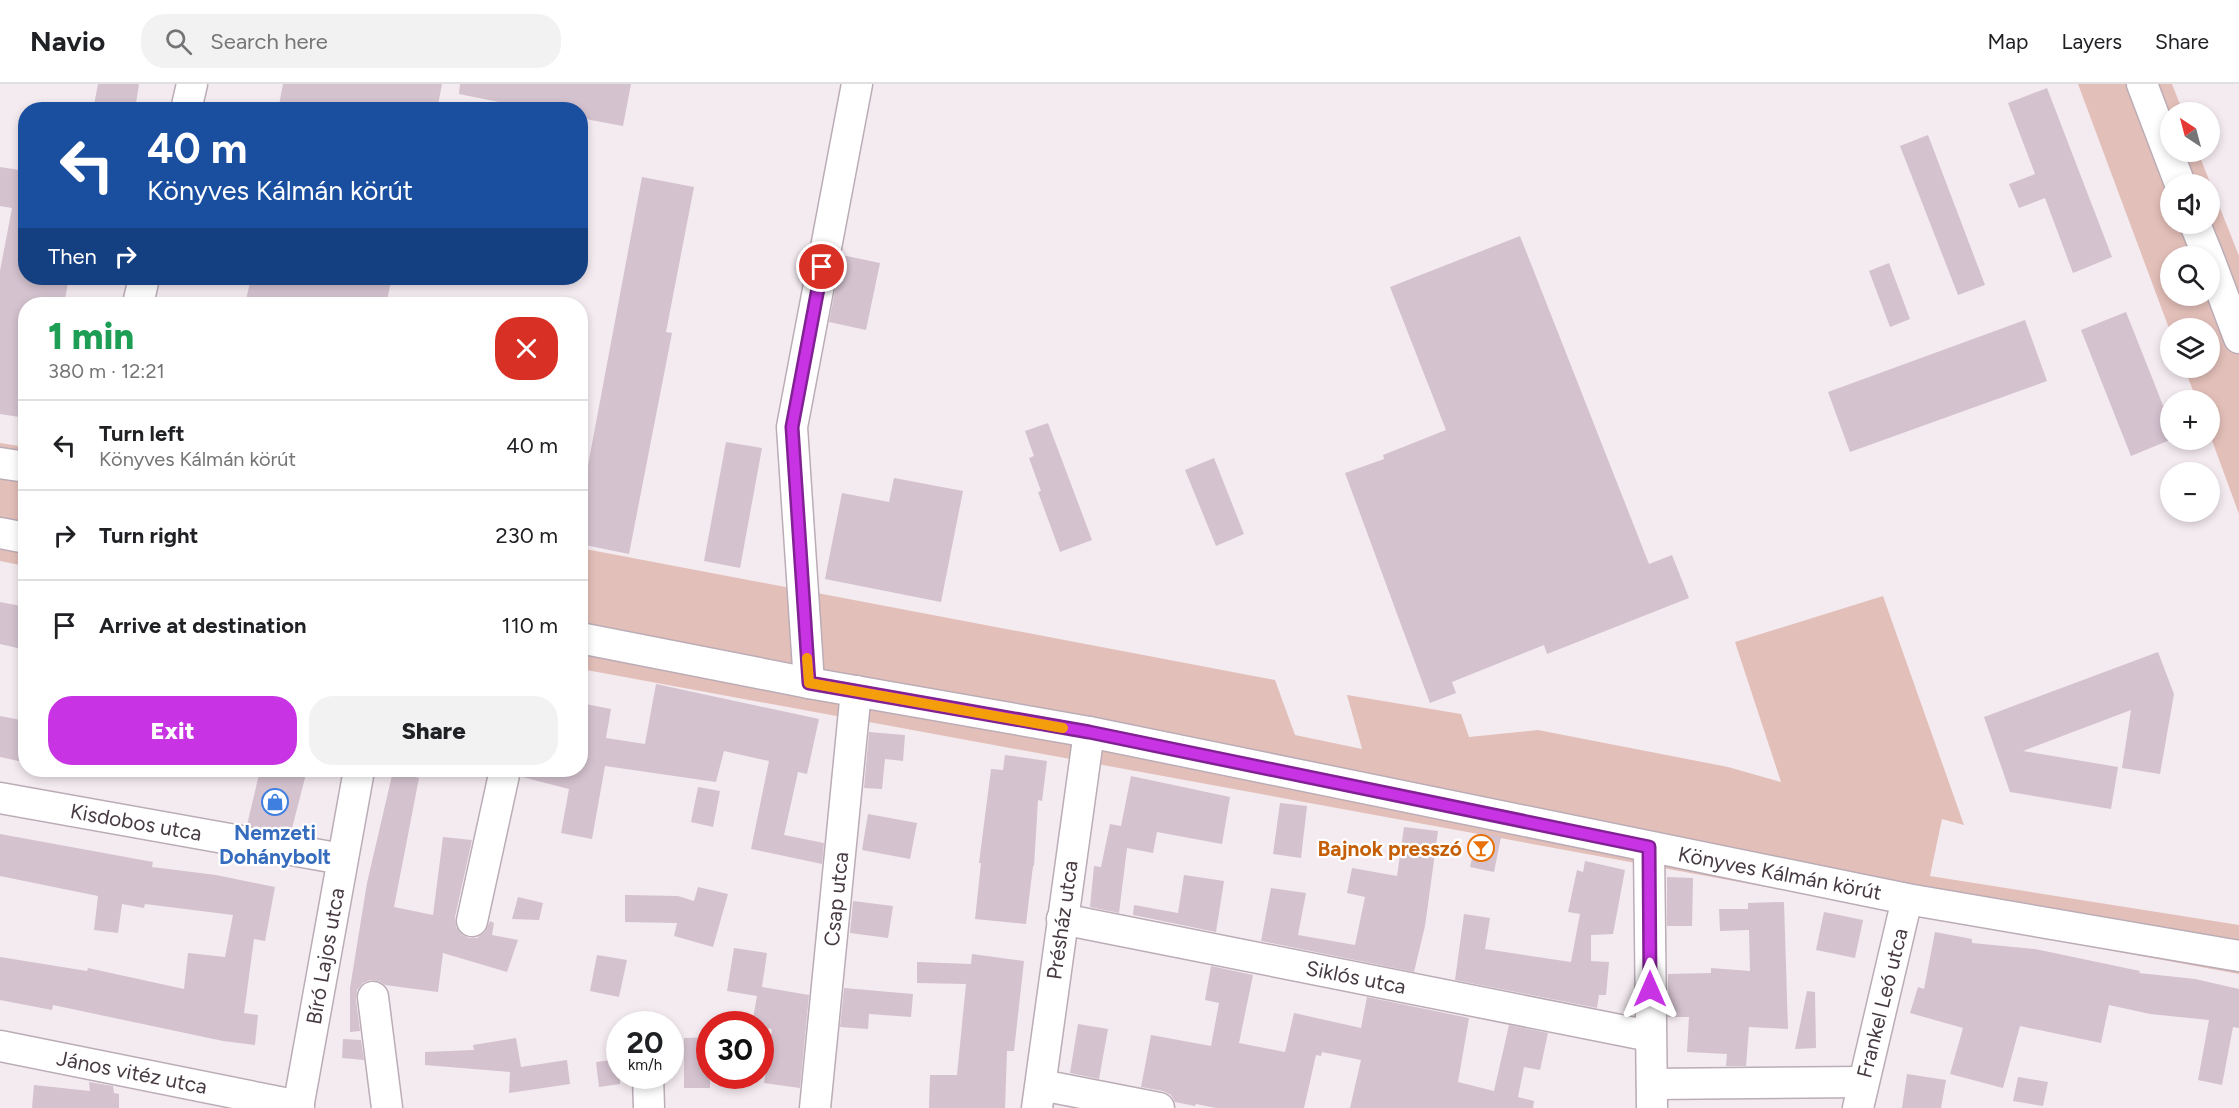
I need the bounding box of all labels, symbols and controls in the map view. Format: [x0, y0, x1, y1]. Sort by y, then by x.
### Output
search box [141, 14, 561, 68]
text: Navio [30, 24, 105, 58]
icon: search [162, 25, 195, 58]
text: Search here [210, 28, 328, 55]
text: Map [1988, 29, 2028, 54]
text: Layers [2061, 29, 2122, 54]
text: Share [2155, 29, 2209, 54]
north arrow [2160, 102, 2220, 162]
map controls [2160, 102, 2220, 522]
text: 40 m [147, 123, 247, 174]
icon: left [48, 126, 126, 204]
text: Könyves Kálmán körút [147, 174, 413, 207]
button: sound [2160, 174, 2220, 234]
icon: right [109, 240, 142, 273]
pin [796, 241, 847, 292]
text: Then [48, 243, 97, 270]
button: search [2160, 246, 2220, 306]
icon: arrive [805, 250, 838, 283]
text: 1 min [48, 315, 134, 358]
button: close [495, 317, 558, 380]
button: layers [2160, 318, 2220, 378]
text: 380 m · 12:21 [48, 359, 165, 383]
button: + [2160, 390, 2220, 450]
text: Turn left [99, 420, 185, 447]
icon: left [48, 429, 81, 462]
text: 40 m [506, 432, 558, 459]
text: Könyves Kálmán körút [99, 447, 296, 471]
button: − [2160, 462, 2220, 522]
icon: right [48, 519, 81, 552]
text: Turn right [99, 522, 198, 549]
text: 230 m [495, 522, 558, 549]
icon: arrive [48, 609, 81, 642]
text: Arrive at destination [99, 612, 307, 639]
text: 110 m [502, 612, 558, 639]
button: Exit [48, 696, 297, 765]
button: Share [309, 696, 558, 765]
shop icon: Nemzeti Dohánybolt [260, 787, 290, 817]
street label: Kisdobos utca [68, 798, 204, 846]
place label: Nemzeti Dohánybolt [219, 820, 331, 869]
bar icon: Bajnok presszó [1466, 833, 1496, 863]
place label: Bajnok presszó [1317, 836, 1462, 861]
street label: Könyves Kálmán körút [1676, 841, 1884, 905]
street label: Csap utca [819, 850, 853, 948]
street label: Présház utca [1041, 859, 1083, 981]
street label: Bíró Lajos utca [301, 886, 349, 1026]
street label: Frankel Leó utca [1851, 926, 1913, 1080]
street label: Siklós utca [1304, 955, 1408, 999]
position arrow [1618, 957, 1682, 1021]
speed limit sign: 30 [696, 1011, 774, 1089]
text: 20 [627, 1024, 663, 1061]
street label: János vitéz utca [55, 1045, 209, 1099]
text: km/h [628, 1056, 662, 1074]

